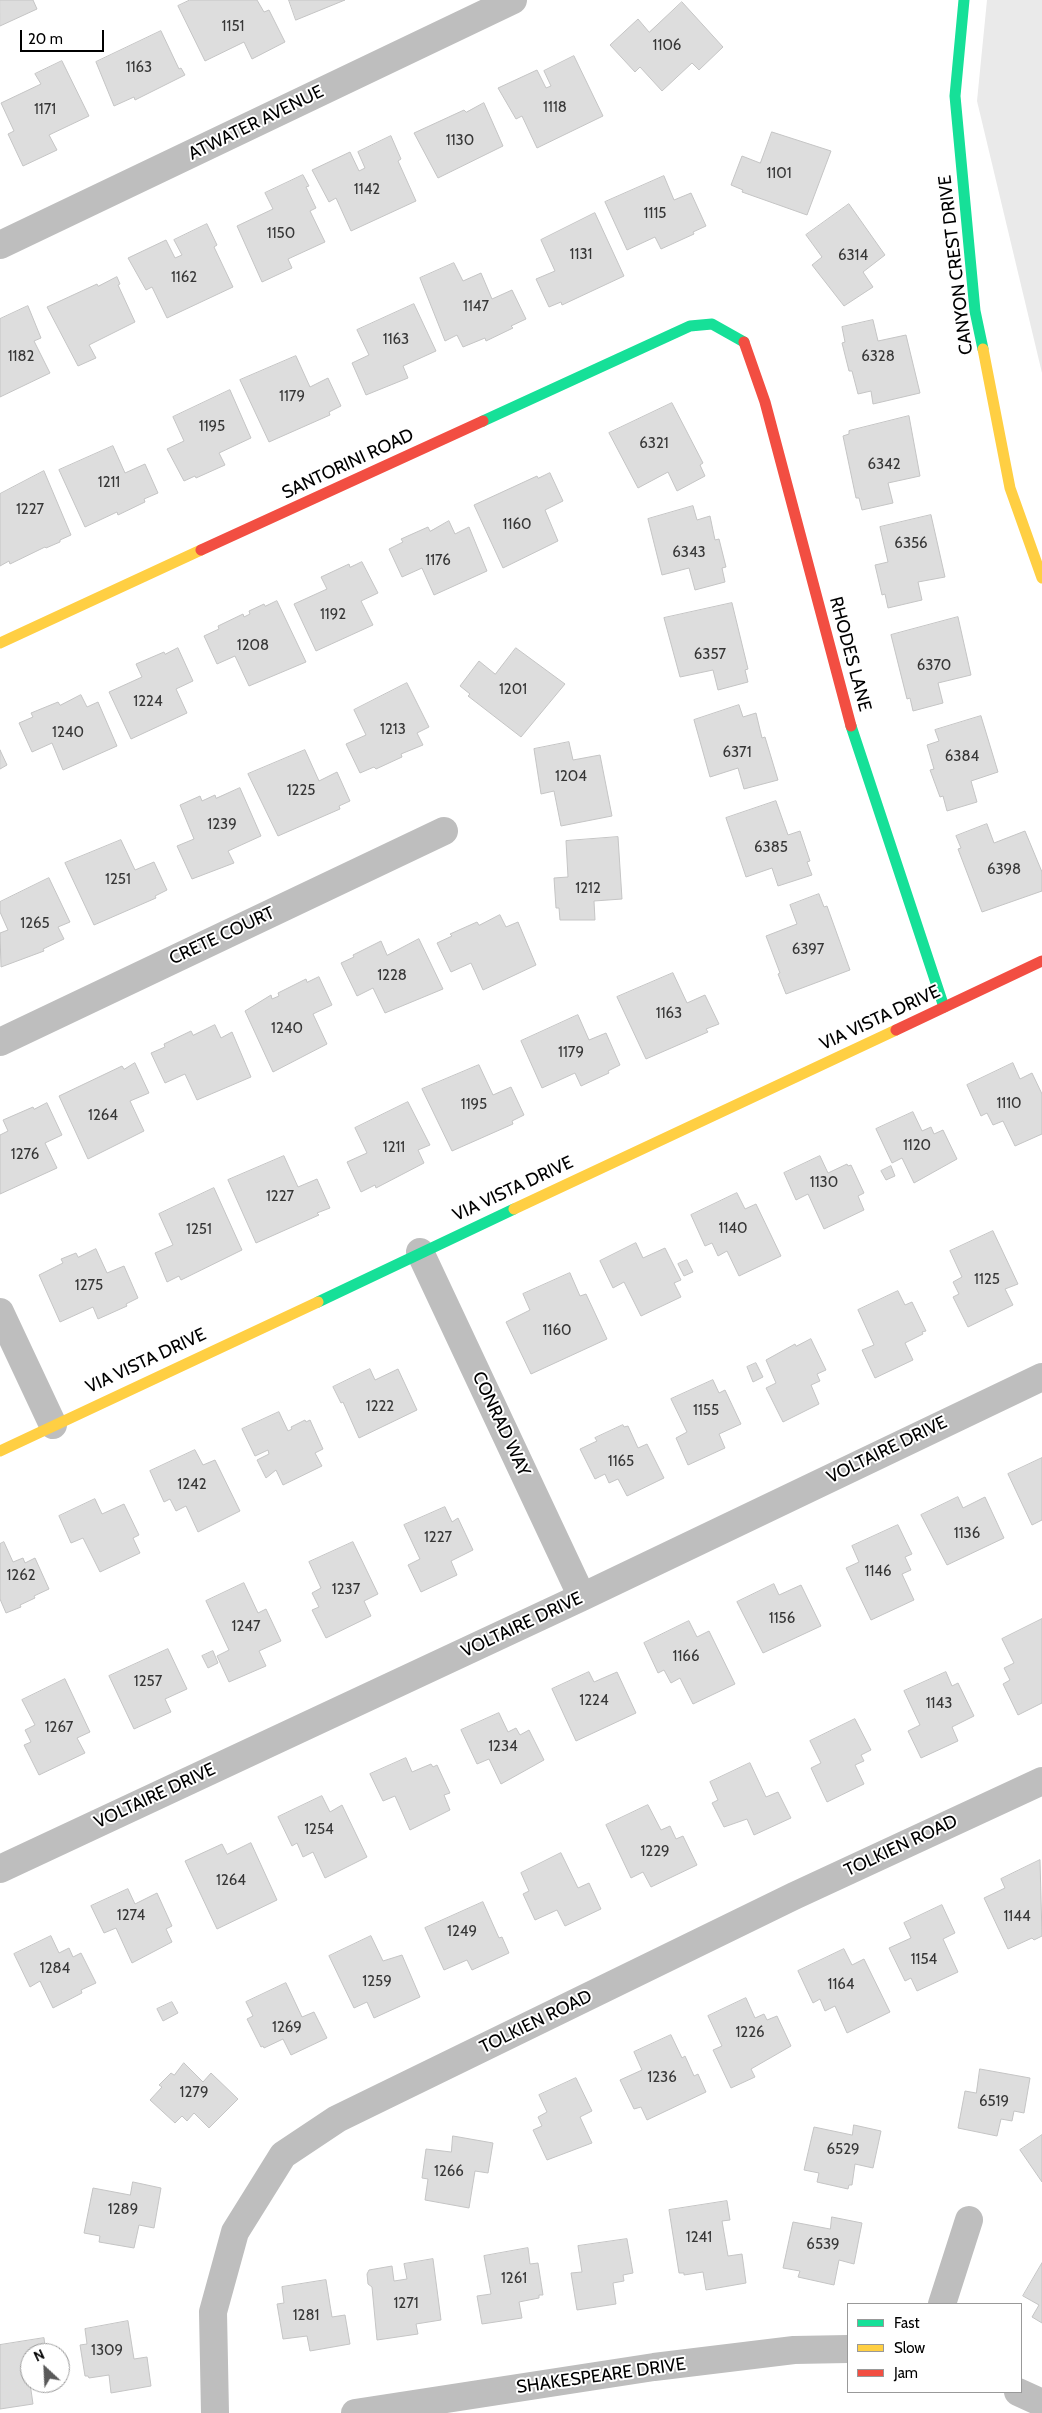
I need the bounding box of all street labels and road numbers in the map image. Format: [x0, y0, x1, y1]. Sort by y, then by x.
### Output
street label: ATWATER AVENUE [185, 81, 327, 165]
street label: CANYON CREST DRIVE [934, 174, 978, 356]
street label: SANTORINI ROAD [279, 424, 417, 504]
street label: RHODES LANE [824, 594, 876, 714]
street label: CRETE COURT [166, 902, 278, 970]
street label: VIA VISTA DRIVE [817, 981, 943, 1055]
street label: VIA VISTA DRIVE [450, 1152, 576, 1226]
street label: VIA VISTA DRIVE [83, 1324, 209, 1398]
street label: CONRAD WAY [467, 1368, 535, 1480]
street label: VOLTAIRE DRIVE [823, 1412, 951, 1488]
street label: VOLTAIRE DRIVE [458, 1588, 586, 1662]
street label: VOLTAIRE DRIVE [91, 1759, 219, 1833]
street label: TOLKIEN ROAD [841, 1810, 961, 1882]
street label: TOLKIEN ROAD [476, 1986, 596, 2058]
street label: SHAKESPEARE DRIVE [515, 2353, 687, 2399]

